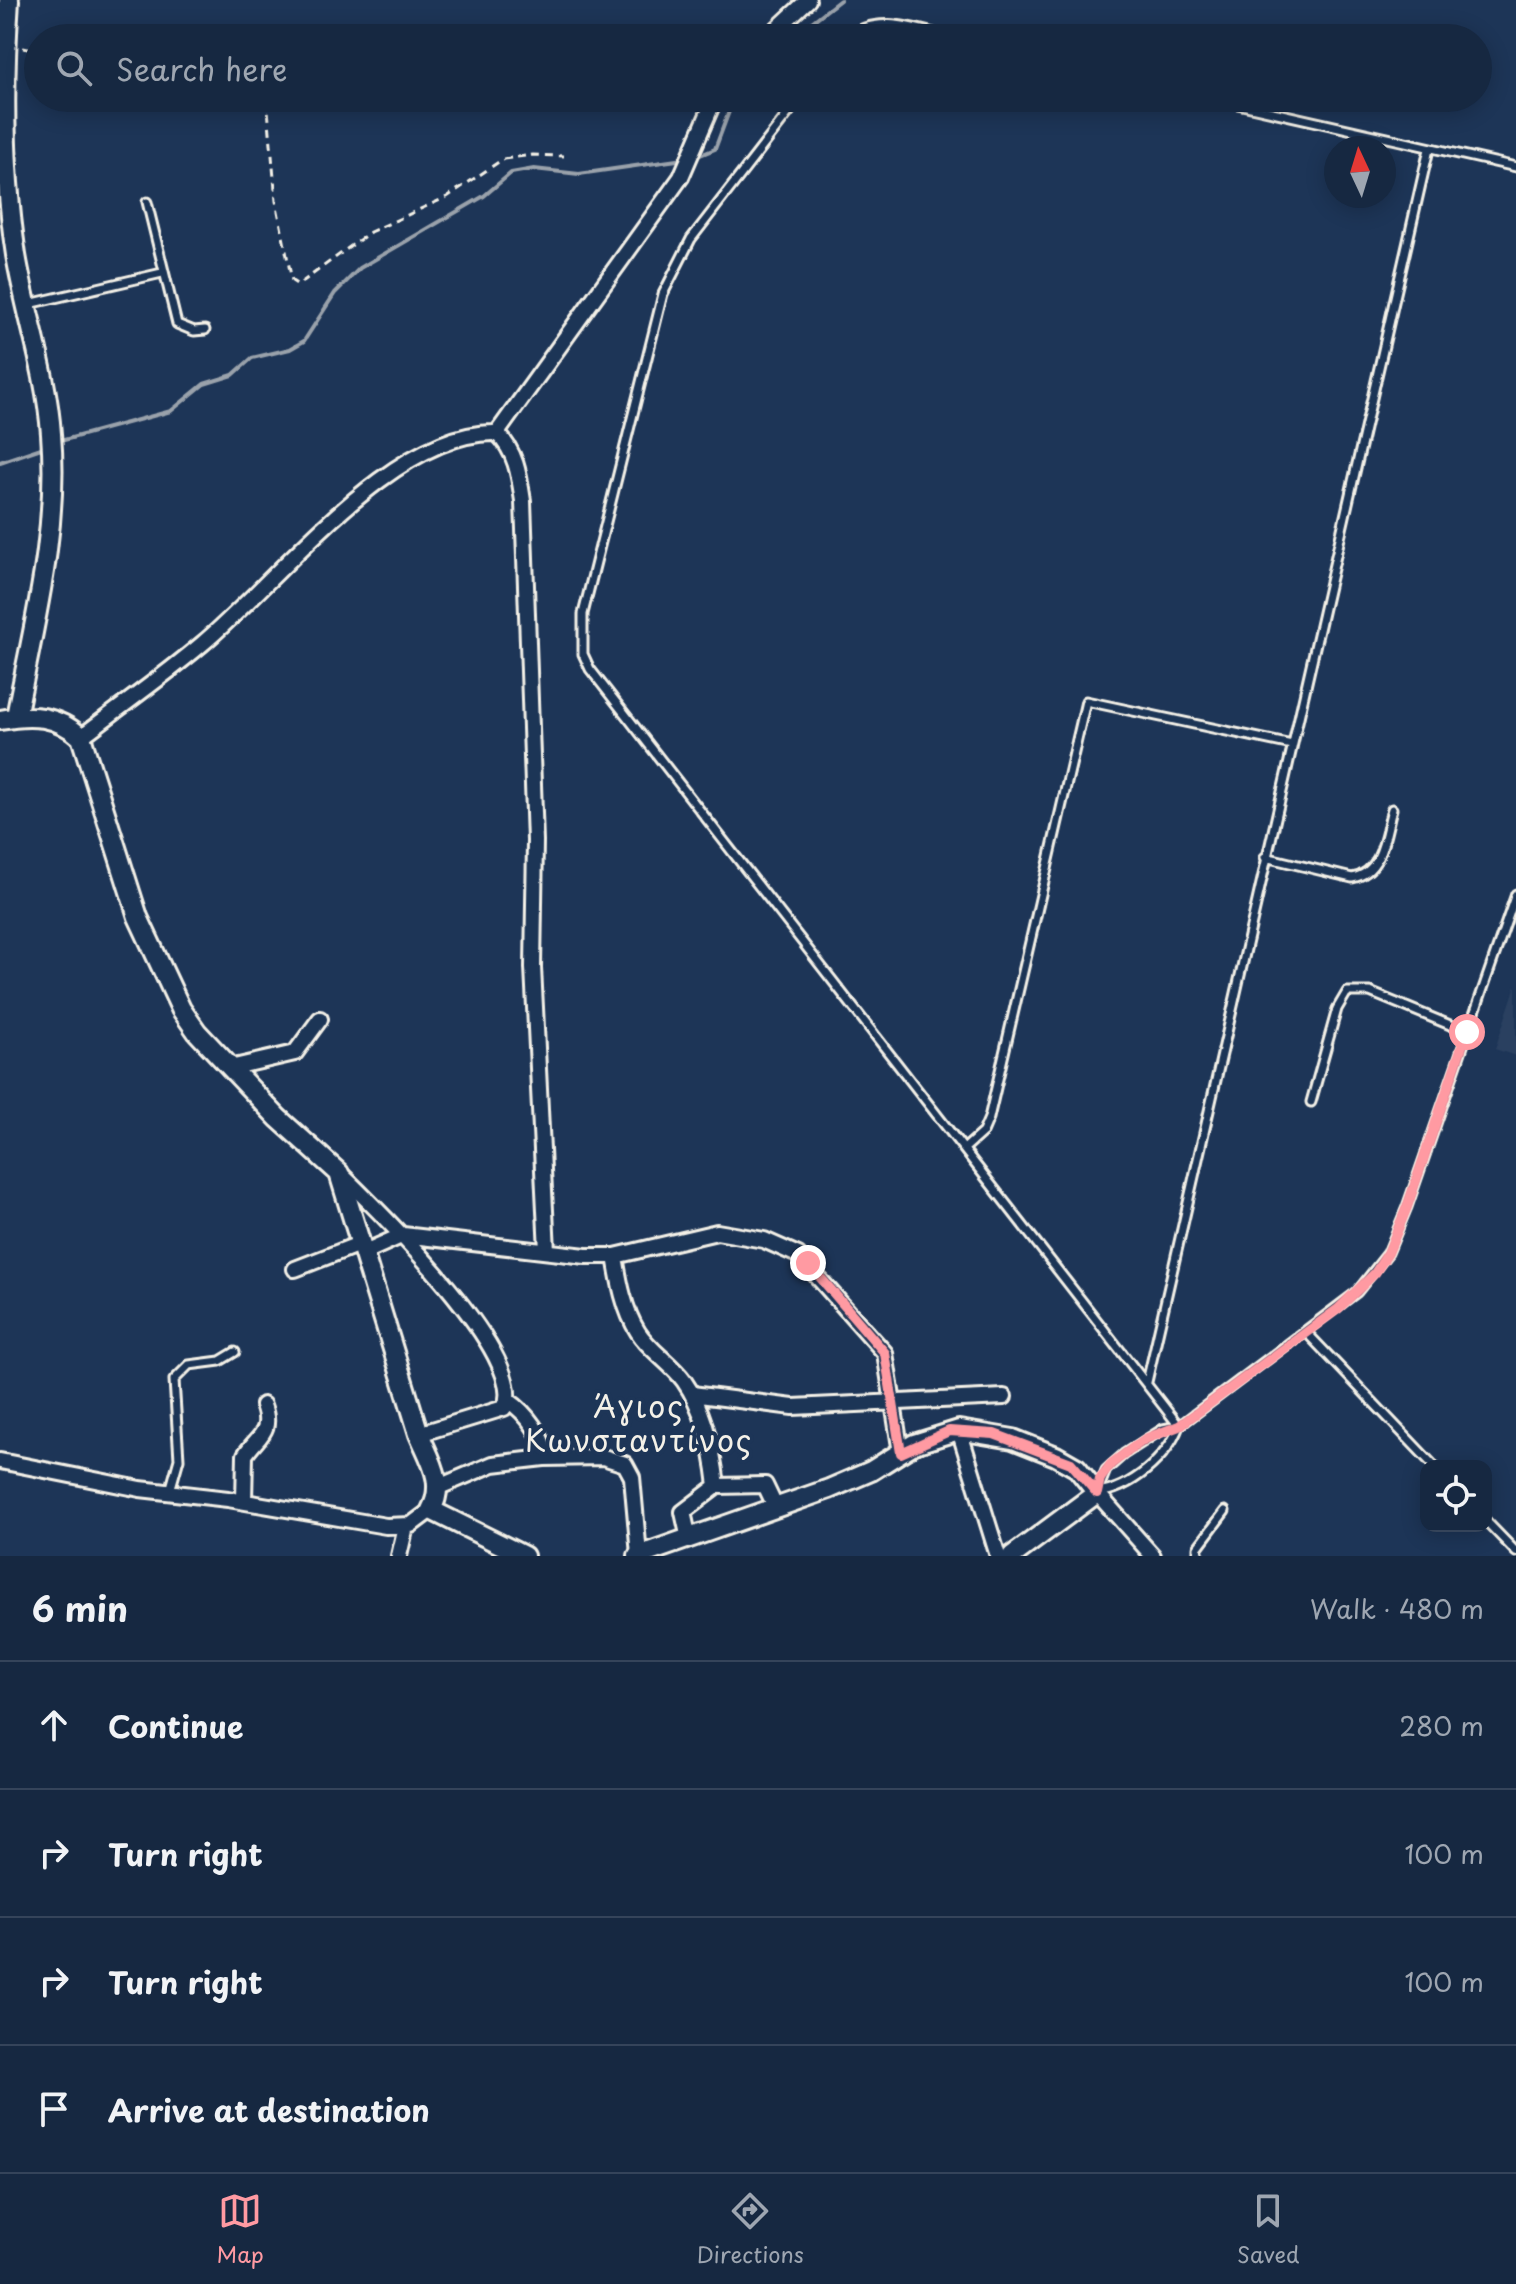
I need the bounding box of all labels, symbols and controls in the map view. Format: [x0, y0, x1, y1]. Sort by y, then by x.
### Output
search box [24, 24, 1492, 112]
icon: search [52, 46, 96, 90]
text: Search here [116, 46, 288, 91]
north arrow [1324, 136, 1396, 208]
route start [1449, 1014, 1485, 1050]
route end [790, 1245, 826, 1281]
district label: Άγιος Κωνσταντίνος [525, 1383, 753, 1462]
map controls [1420, 1460, 1492, 1532]
button: locate [1420, 1460, 1492, 1532]
text: 6 min [32, 1582, 128, 1634]
text: Walk · 480 m [1310, 1589, 1484, 1628]
icon: ahead [32, 1703, 76, 1747]
text: Continue [108, 1703, 243, 1748]
text: 280 m [1399, 1706, 1484, 1745]
icon: right [32, 1831, 76, 1875]
text: Turn right [108, 1831, 263, 1876]
text: 100 m [1404, 1834, 1484, 1873]
icon: right [32, 1959, 76, 2003]
text: Turn right [108, 1959, 263, 2004]
text: 100 m [1404, 1962, 1484, 2001]
icon: arrive [32, 2087, 76, 2131]
text: Arrive at destination [108, 2087, 430, 2132]
tab: Map [217, 2189, 264, 2270]
tab: Directions [697, 2189, 804, 2270]
tab: Saved [1237, 2189, 1299, 2270]

